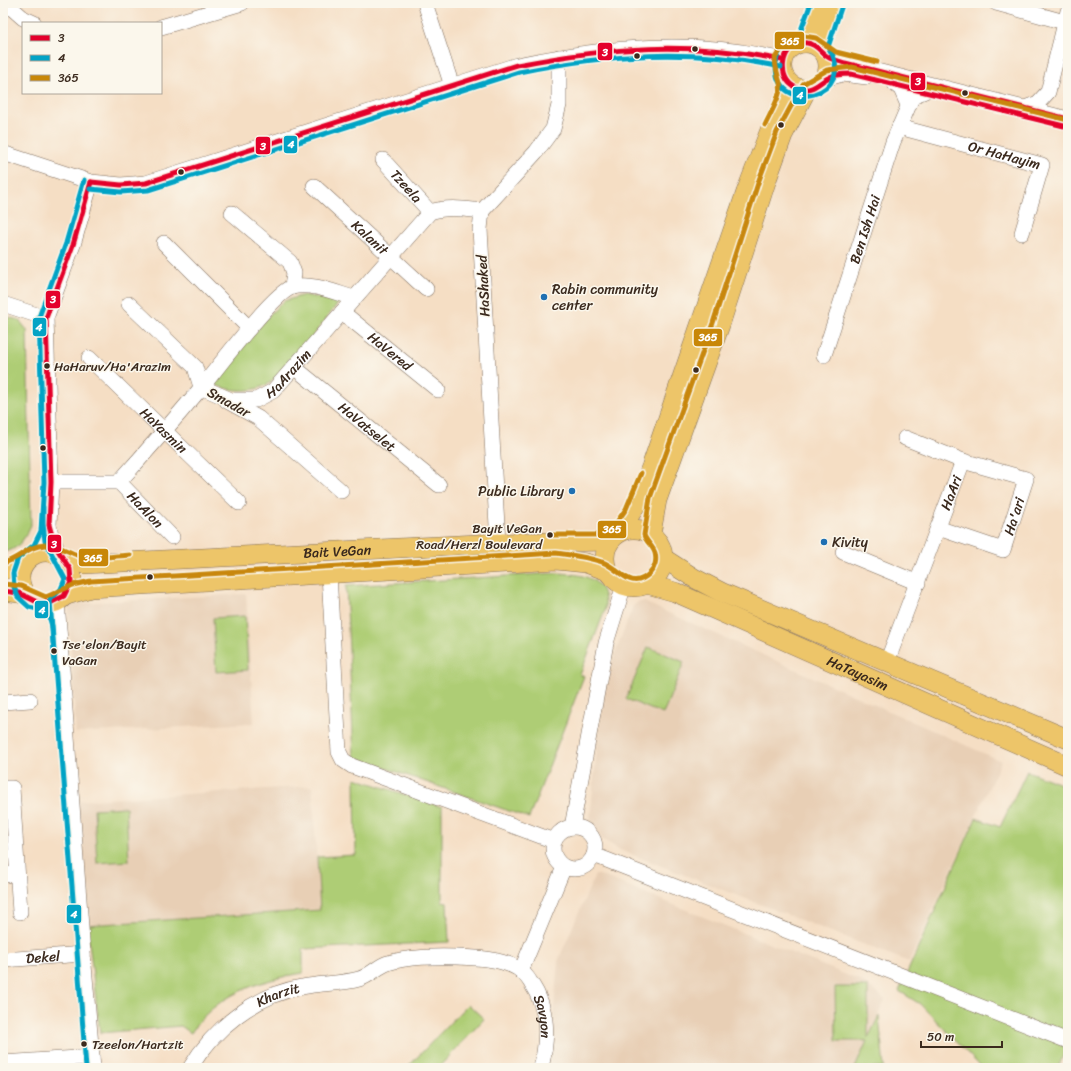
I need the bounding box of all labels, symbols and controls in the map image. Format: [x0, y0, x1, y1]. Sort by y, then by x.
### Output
legend [22, 22, 162, 94]
text: 3 [58, 27, 65, 49]
line badge: 365 [774, 31, 805, 50]
text: 365 [779, 32, 800, 51]
line badge: 3 [597, 42, 613, 61]
text: 3 [601, 43, 609, 62]
unlabelled marker [690, 44, 700, 54]
text: 4 [58, 47, 66, 69]
unlabelled marker [632, 51, 642, 61]
text: 365 [58, 67, 79, 89]
line badge: 3 [910, 72, 926, 91]
text: 3 [914, 72, 922, 91]
line badge: 4 [792, 86, 807, 105]
text: 4 [796, 86, 804, 105]
unlabelled marker [960, 88, 970, 98]
unlabelled marker [776, 120, 786, 130]
street label: Or HaHayim [965, 134, 1044, 177]
line badge: 4 [283, 135, 298, 154]
text: 4 [287, 135, 295, 154]
line badge: 3 [255, 136, 271, 155]
text: 3 [259, 137, 267, 156]
street label: Tzeela [384, 164, 428, 209]
unlabelled marker [176, 167, 186, 177]
street label: Ben Ish Hai [842, 191, 888, 267]
street label: Kalanit [345, 214, 395, 263]
street label: HaShaked [469, 253, 498, 317]
place label: Rabin community center [552, 277, 659, 318]
line badge: 3 [45, 290, 61, 309]
text: 3 [49, 290, 57, 309]
marker: Rabin community center [539, 292, 549, 302]
line badge: 4 [32, 317, 47, 337]
text: 4 [35, 318, 43, 337]
street label: HaVered [362, 325, 419, 379]
line badge: 365 [693, 328, 723, 347]
text: 365 [697, 328, 718, 347]
street label: HaArazim [261, 343, 318, 406]
place label: HaHaruv/Ha'Arazim [54, 355, 171, 378]
marker: HaHaruv/Ha'Arazim [42, 361, 52, 371]
unlabelled marker [691, 365, 701, 375]
street label: Smadar [202, 380, 256, 425]
street label: HaVatselet [332, 396, 402, 458]
street label: HaYasmin [134, 401, 194, 460]
unlabelled marker [38, 443, 48, 453]
street label: HaAri [933, 471, 970, 514]
place label: Public Library [478, 479, 565, 504]
street label: HaAlon [120, 485, 170, 535]
marker: Public Library [567, 486, 577, 496]
street label: Ha'ari [996, 493, 1033, 539]
place label: Bayit VeGan Road/Herzl Boulevard [416, 517, 543, 556]
line badge: 365 [597, 520, 627, 539]
text: 365 [601, 520, 622, 539]
marker: Bayit VeGan Road/Herzl Boulevard [545, 530, 555, 540]
place label: Kivity [832, 530, 869, 555]
line badge: 3 [47, 534, 62, 553]
text: 3 [50, 535, 58, 554]
street label: Bait VeGan [303, 537, 372, 566]
marker: Kivity [819, 537, 829, 547]
line badge: 365 [78, 548, 109, 567]
text: 365 [82, 549, 103, 568]
unlabelled marker [145, 572, 155, 582]
line badge: 4 [34, 600, 49, 619]
text: 4 [38, 601, 46, 620]
place label: Tse'elon/Bayit VaGan [62, 633, 147, 672]
marker: Tse'elon/Bayit VaGan [49, 646, 59, 656]
street label: HaTayasim [823, 649, 893, 698]
line badge: 4 [66, 904, 82, 924]
text: 4 [70, 905, 78, 924]
street label: Dekel [25, 944, 62, 971]
street label: Kharzit [251, 976, 302, 1014]
street label: Savyon [526, 991, 558, 1039]
scale bar [921, 1023, 1002, 1049]
text: 50 m [927, 1026, 954, 1048]
place label: Tzeelon/Hartzit [92, 1033, 184, 1056]
marker: Tzeelon/Hartzit [79, 1039, 89, 1049]

